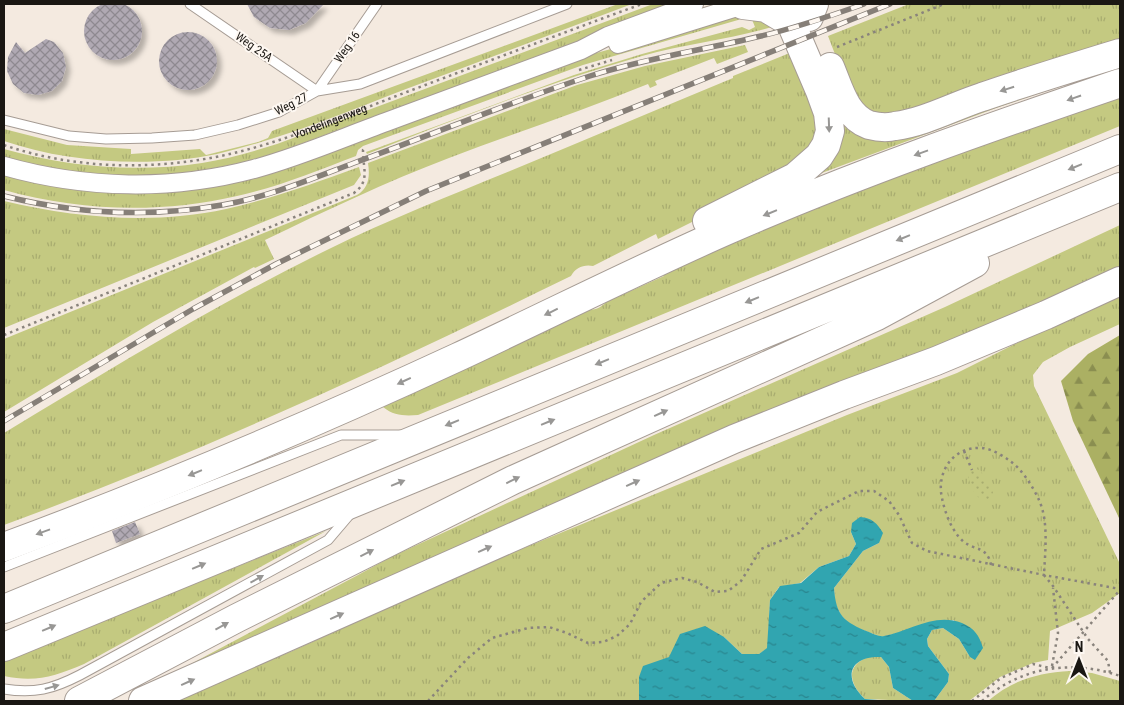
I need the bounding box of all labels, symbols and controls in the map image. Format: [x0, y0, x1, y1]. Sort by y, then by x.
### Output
street label: Weg 25A [233, 29, 275, 65]
street label: Weg 16 [331, 29, 363, 65]
one-way arrow [999, 85, 1014, 93]
street label: Weg 27 [272, 90, 310, 118]
one-way arrow [1066, 94, 1081, 102]
street label: Vondelingenweg [291, 101, 369, 142]
one-way arrow [825, 117, 833, 133]
one-way arrow [913, 149, 928, 157]
one-way arrow [1068, 164, 1082, 172]
one-way arrow [762, 209, 777, 217]
one-way arrow [895, 235, 910, 242]
one-way arrow [745, 296, 759, 304]
one-way arrow [544, 308, 558, 316]
one-way arrow [595, 358, 609, 366]
one-way arrow [397, 377, 412, 386]
one-way arrow [654, 409, 668, 417]
one-way arrow [541, 417, 555, 425]
one-way arrow [445, 420, 459, 428]
one-way arrow [187, 470, 202, 477]
one-way arrow [506, 476, 520, 484]
one-way arrow [390, 479, 405, 487]
one-way arrow [626, 479, 640, 487]
one-way arrow [35, 528, 50, 536]
one-way arrow [478, 545, 492, 553]
one-way arrow [360, 549, 375, 557]
one-way arrow [192, 561, 206, 569]
one-way arrow [250, 575, 264, 583]
one-way arrow [330, 611, 344, 619]
one-way arrow [216, 622, 229, 631]
one-way arrow [42, 624, 57, 632]
north arrow [1054, 635, 1104, 685]
text: N [1075, 639, 1083, 655]
one-way arrow [181, 677, 195, 685]
one-way arrow [44, 683, 59, 691]

